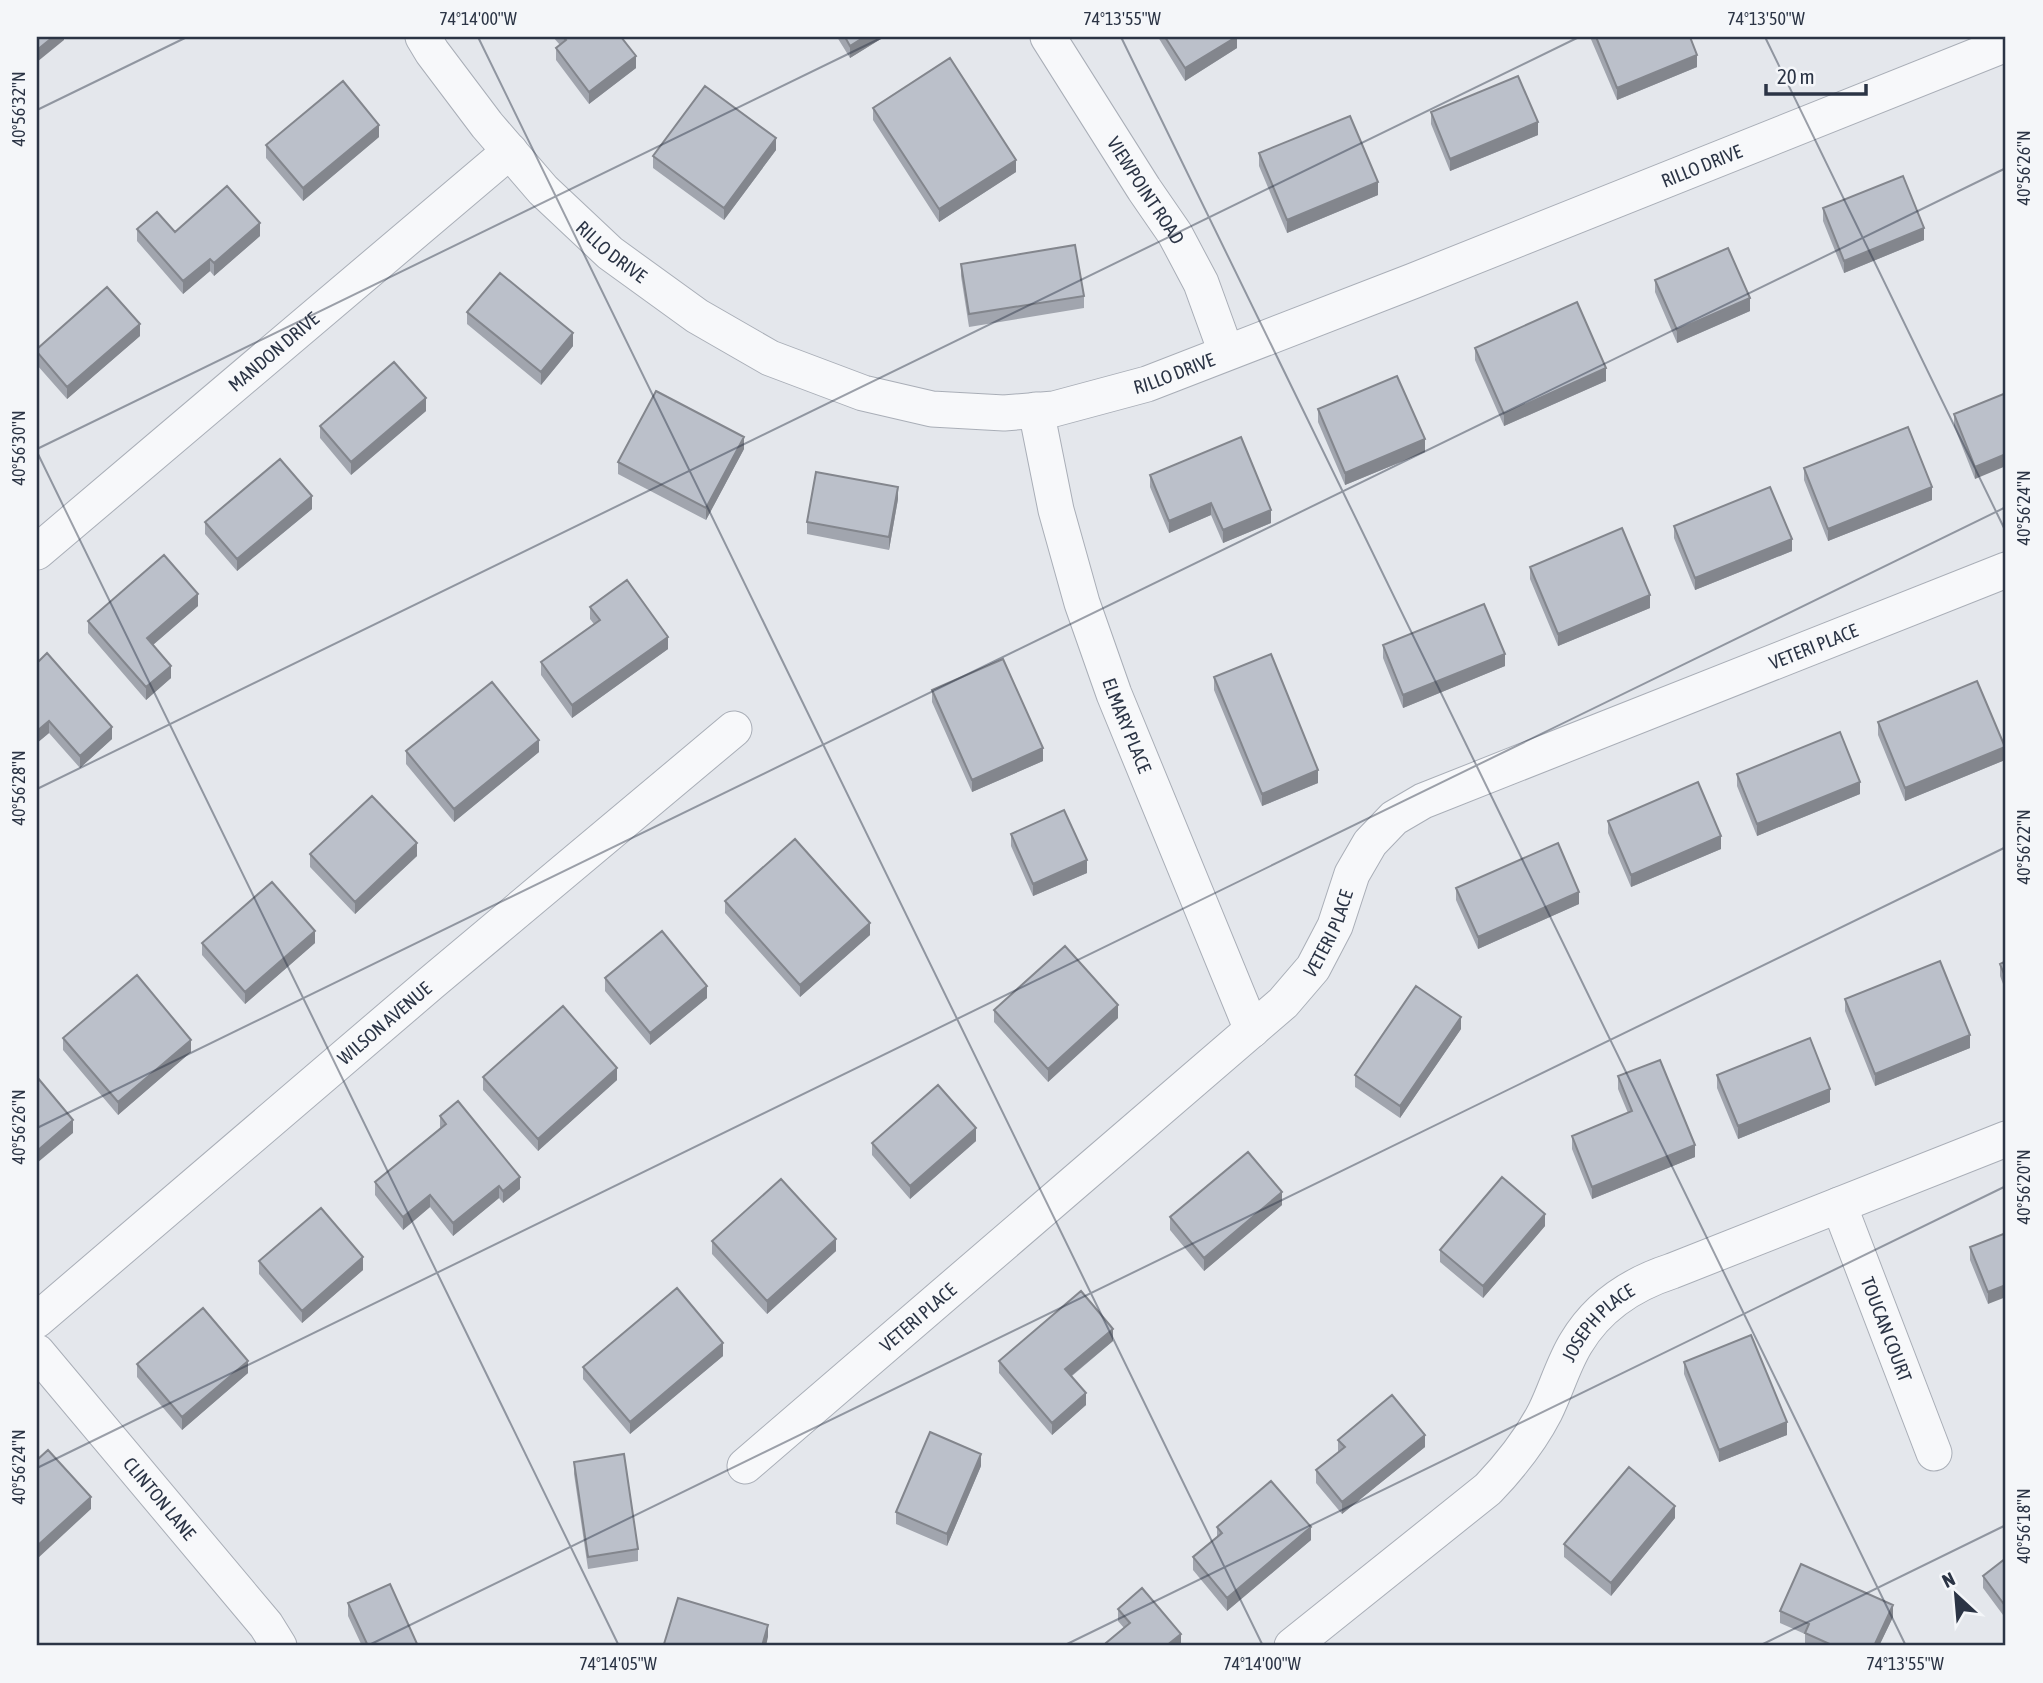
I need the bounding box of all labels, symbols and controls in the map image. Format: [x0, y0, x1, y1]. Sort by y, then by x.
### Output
text: 74°14'00"W [439, 8, 517, 29]
text: 74°13'55"W [1083, 8, 1161, 29]
text: 74°13'50"W [1727, 8, 1805, 29]
scale bar [1766, 52, 1866, 96]
text: 20 m [1777, 64, 1815, 88]
text: 40°56'32"N [8, 71, 29, 147]
text: 40°56'26"N [2013, 130, 2034, 206]
street label: VIEWPOINT ROAD [1103, 133, 1189, 248]
street label: RILLO DRIVE [1658, 140, 1745, 192]
street label: RILLO DRIVE [572, 216, 651, 287]
street label: MANDON DRIVE [224, 307, 323, 396]
street label: RILLO DRIVE [1131, 348, 1218, 398]
text: 40°56'30"N [8, 410, 29, 486]
text: 40°56'24"N [2013, 470, 2034, 546]
street label: VETERI PLACE [1766, 619, 1861, 674]
street label: ELMARY PLACE [1098, 675, 1156, 776]
text: 40°56'28"N [8, 750, 29, 826]
text: 40°56'22"N [2013, 809, 2034, 885]
street label: VETERI PLACE [1299, 887, 1357, 982]
street label: WILSON AVENUE [333, 977, 435, 1069]
text: 40°56'26"N [8, 1089, 29, 1165]
text: 40°56'20"N [2013, 1149, 2034, 1225]
street label: TOUCAN COURT [1857, 1274, 1917, 1385]
street label: VETERI PLACE [875, 1278, 960, 1356]
street label: JOSEPH PLACE [1557, 1279, 1638, 1365]
text: 40°56'24"N [8, 1429, 29, 1505]
street label: CLINTON LANE [119, 1453, 201, 1544]
text: 40°56'18"N [2013, 1488, 2034, 1564]
north arrow [1920, 1560, 1990, 1630]
text: N [1939, 1567, 1958, 1592]
text: 74°14'05"W [579, 1653, 657, 1674]
text: 74°14'00"W [1223, 1653, 1301, 1674]
text: 74°13'55"W [1866, 1653, 1944, 1674]

